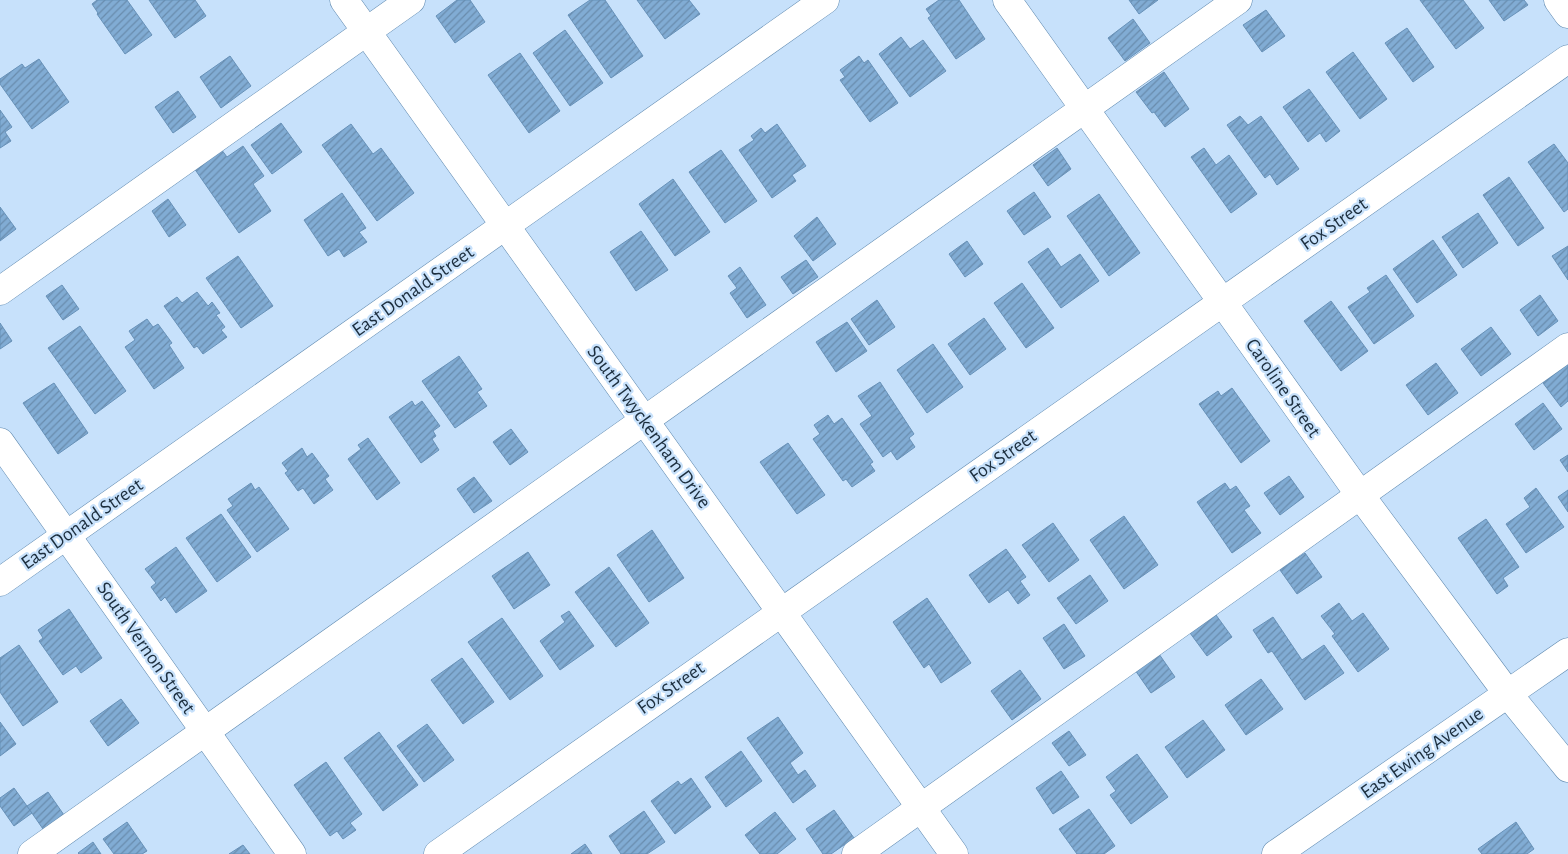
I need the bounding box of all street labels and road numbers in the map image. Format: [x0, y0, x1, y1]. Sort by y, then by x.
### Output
street label: Fox Street [1297, 194, 1372, 254]
street label: East Donald Street [349, 241, 478, 340]
street label: Caroline Street [1242, 335, 1325, 442]
street label: South Twyckenham Drive [583, 342, 715, 512]
street label: Fox Street [966, 426, 1041, 486]
street label: East Donald Street [18, 474, 147, 573]
street label: South Vernon Street [93, 578, 199, 718]
street label: Fox Street [634, 658, 709, 718]
street label: East Ewing Avenue [1357, 703, 1487, 803]

